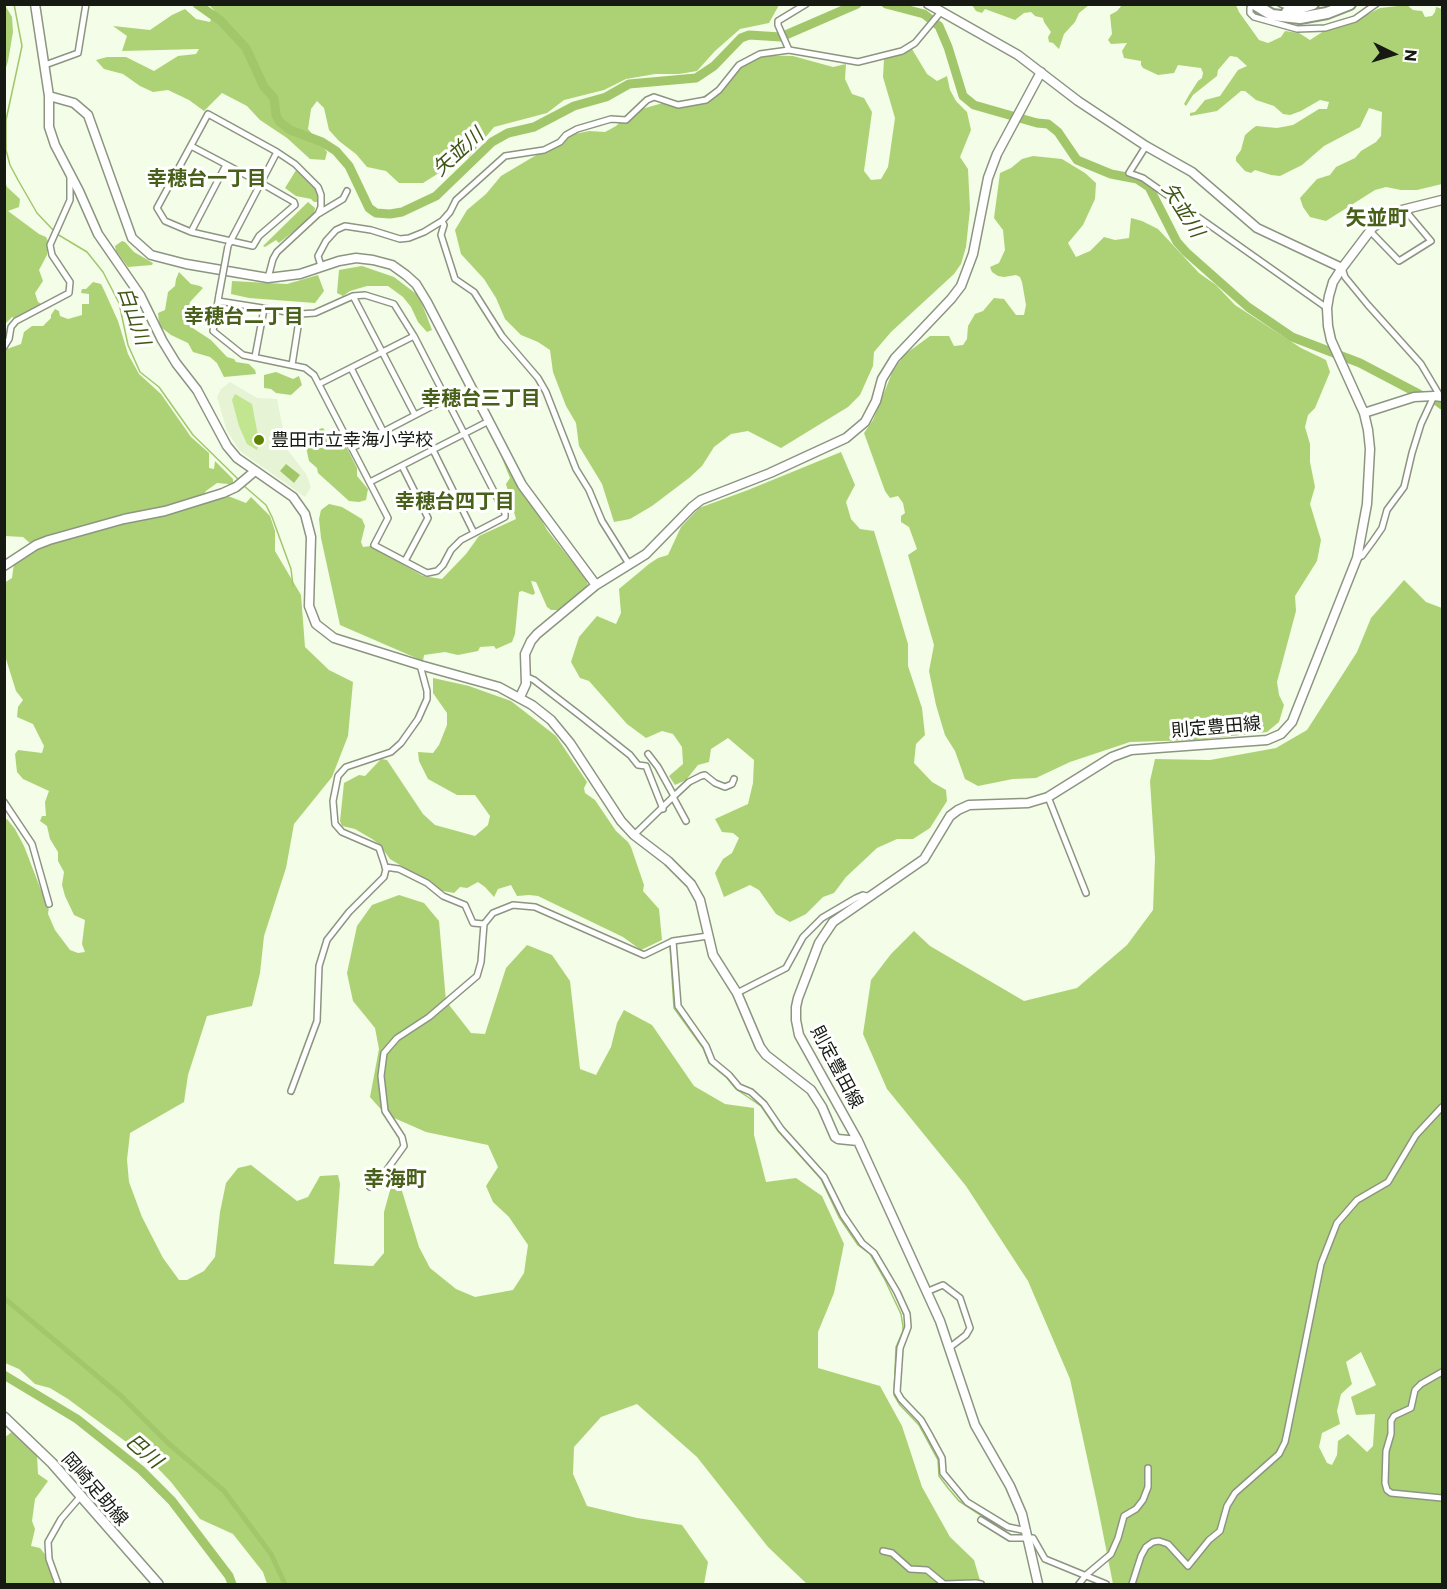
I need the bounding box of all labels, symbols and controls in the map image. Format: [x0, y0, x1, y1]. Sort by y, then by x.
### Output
north arrow [1363, 24, 1423, 84]
text: N [1401, 49, 1421, 62]
water label: 矢並川 [428, 123, 488, 181]
district label: 幸穂台一丁目 [147, 166, 267, 190]
water label: 矢並川 [1157, 178, 1209, 242]
district label: 矢並町 [1346, 205, 1408, 231]
water label: 白山川 [113, 284, 155, 348]
district label: 幸穂台二丁目 [184, 304, 304, 328]
district label: 幸穂台三丁目 [421, 386, 541, 410]
place label: 豊田市立幸海小学校 [271, 429, 433, 451]
marker: 豊田市立幸海小学校 [252, 433, 266, 447]
district label: 幸穂台四丁目 [395, 489, 515, 513]
street label: 則定豊田線 [1170, 712, 1262, 742]
street label: 則定豊田線 [806, 1022, 868, 1112]
district label: 幸海町 [364, 1166, 426, 1192]
water label: 巴川 [121, 1429, 167, 1473]
street label: 岡崎足助線 [57, 1448, 133, 1530]

